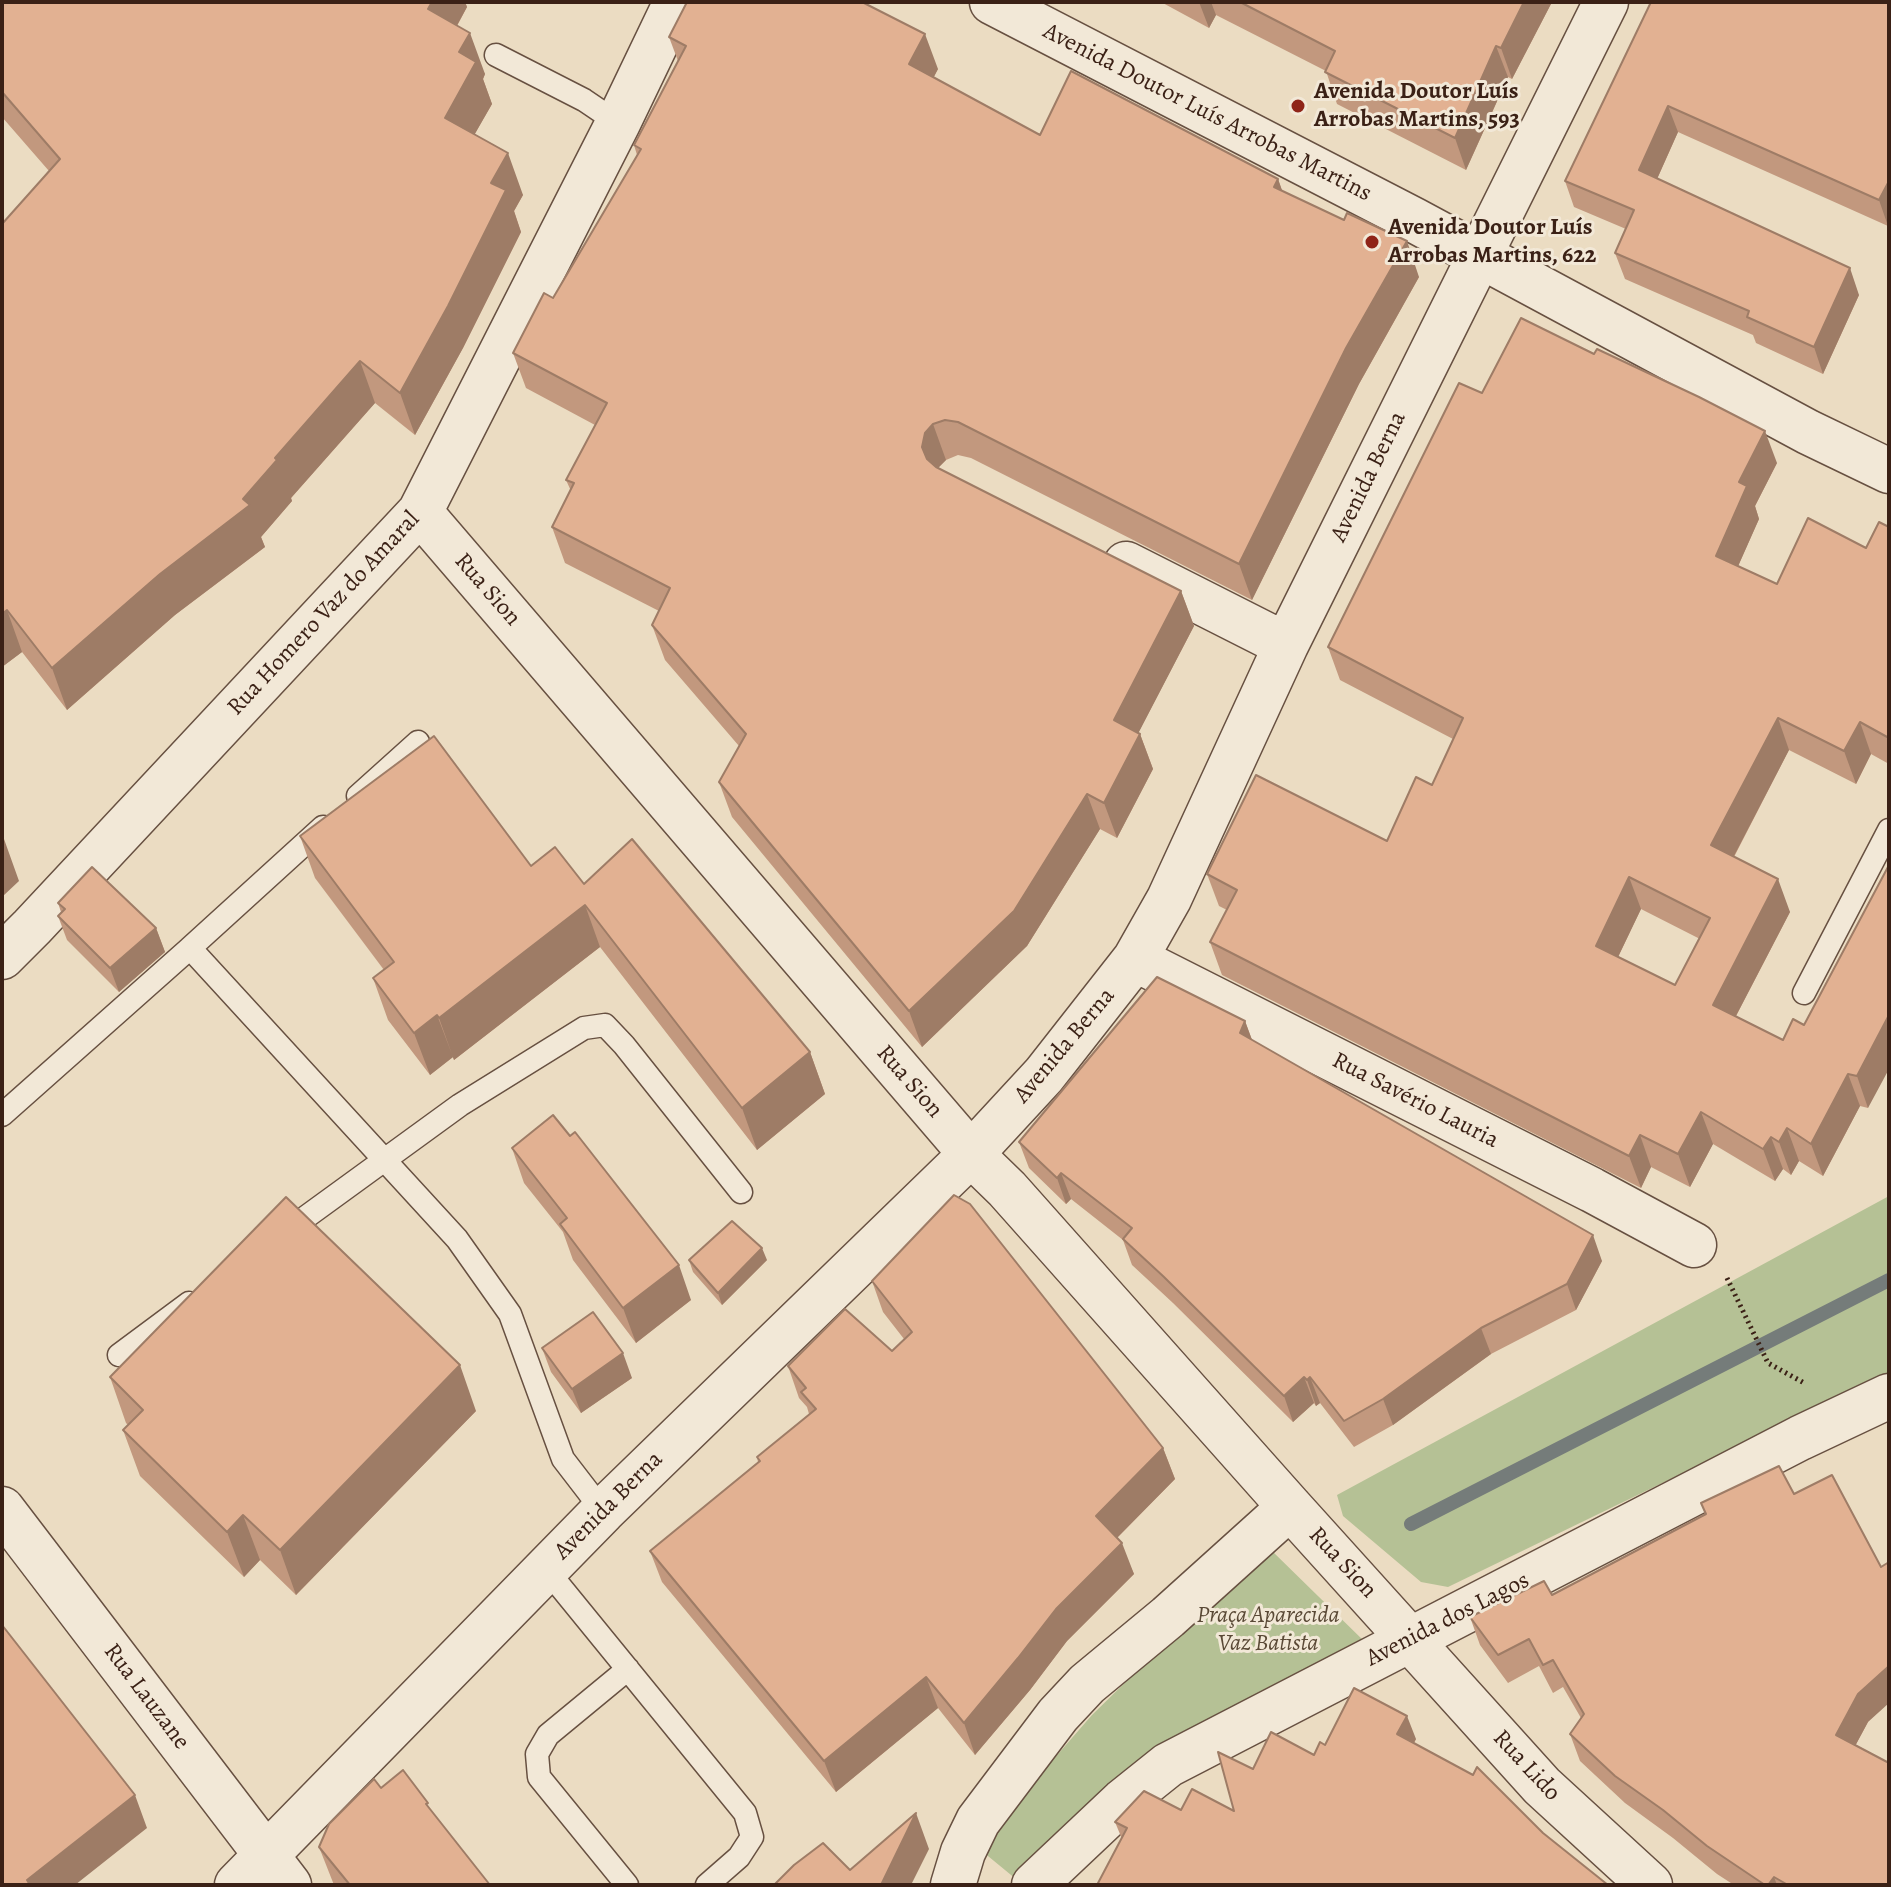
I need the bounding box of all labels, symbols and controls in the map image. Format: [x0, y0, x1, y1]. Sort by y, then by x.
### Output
street label: Avenida Doutor Luís Arrobas Martins [1038, 17, 1376, 209]
place label: Avenida Doutor Luís Arrobas Martins, 593 [1314, 78, 1520, 134]
marker: Avenida Doutor Luís Arrobas Martins, 593 [1289, 97, 1307, 115]
place label: Avenida Doutor Luís Arrobas Martins, 622 [1388, 214, 1596, 270]
marker: Avenida Doutor Luís Arrobas Martins, 622 [1363, 233, 1381, 251]
street label: Avenida Berna [1325, 407, 1413, 547]
street label: Rua Homero Vaz do Amaral [222, 506, 426, 722]
street label: Rua Sion [448, 548, 526, 632]
street label: Avenida Berna [1008, 982, 1122, 1110]
street label: Rua Sion [870, 1040, 948, 1124]
street label: Rua Savério Lauria [1327, 1047, 1503, 1155]
street label: Avenida Berna [549, 1446, 669, 1566]
street label: Rua Sion [1302, 1521, 1382, 1605]
street label: Avenida dos Lagos [1361, 1566, 1535, 1674]
park label: Praça Aparecida Vaz Batista [1196, 1602, 1340, 1658]
street label: Rua Lauzane [97, 1638, 195, 1756]
street label: Rua Lido [1486, 1724, 1566, 1808]

